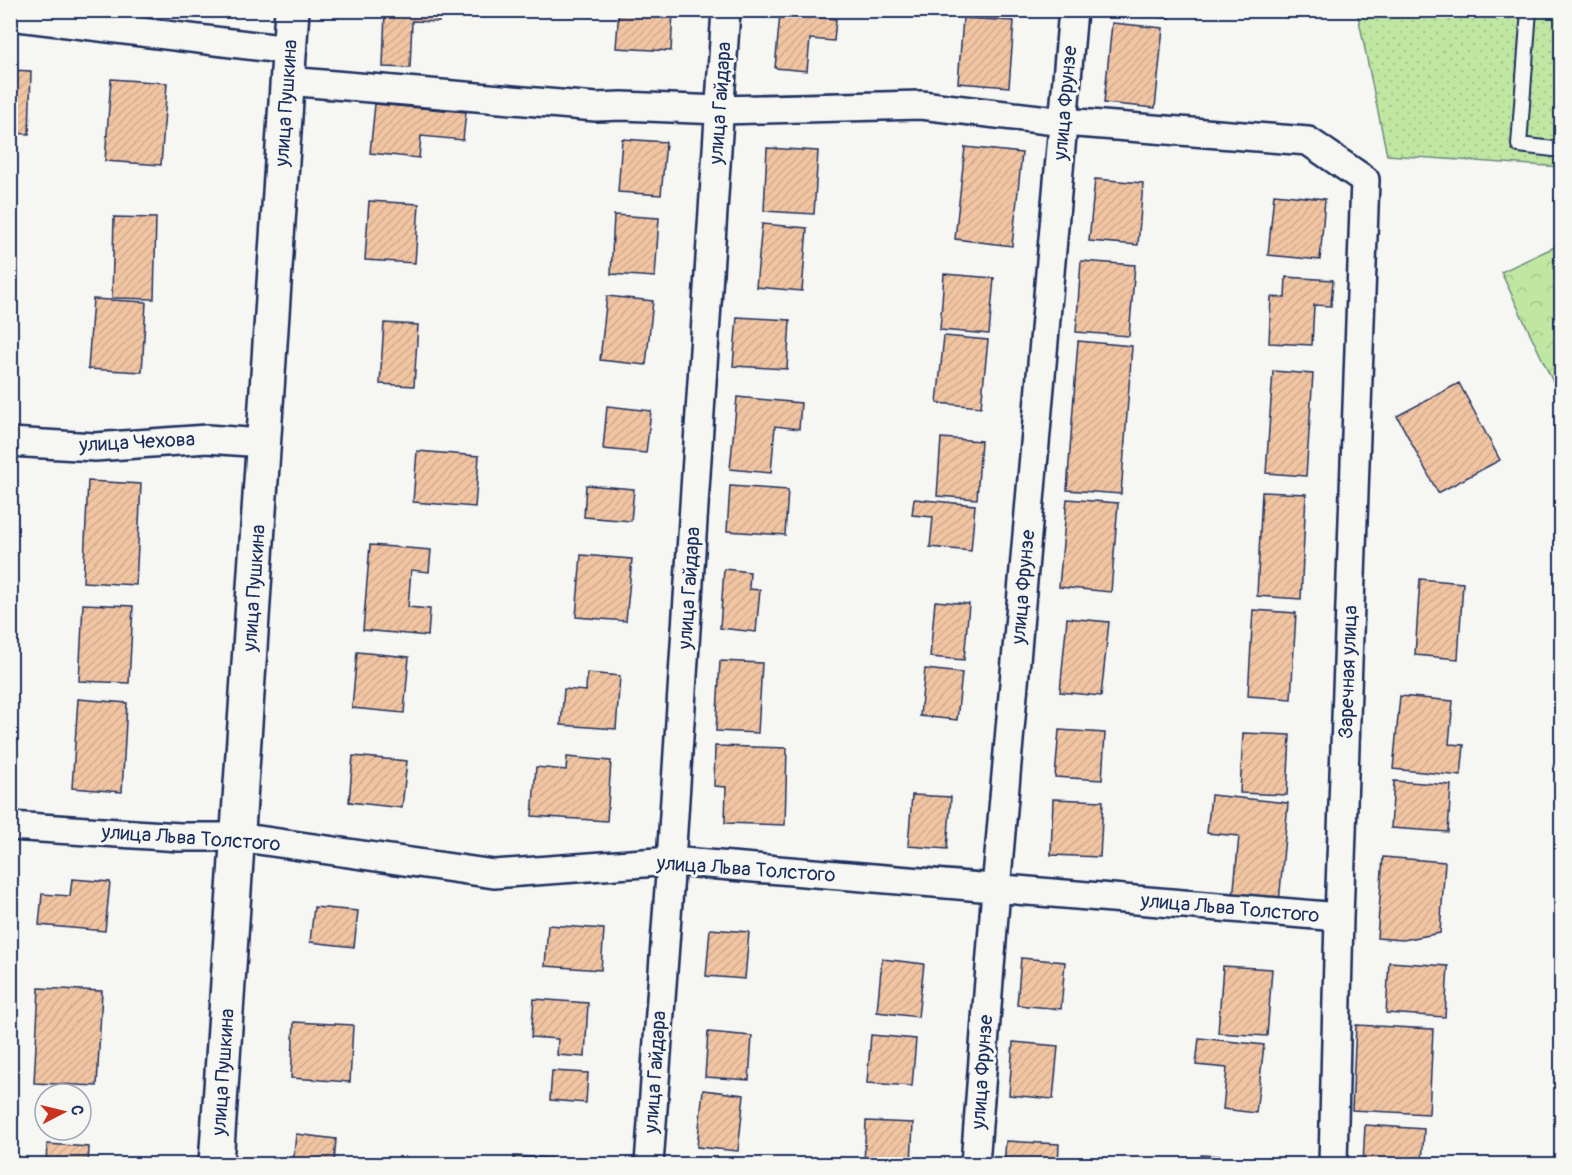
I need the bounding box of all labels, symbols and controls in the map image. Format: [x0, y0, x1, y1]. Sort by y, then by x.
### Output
street label: улица Пушкина [269, 39, 303, 168]
street label: улица Гайдара [703, 41, 737, 166]
street label: улица Фрунзе [1047, 44, 1082, 162]
street label: улица Чехова [77, 426, 196, 458]
street label: улица Пушкина [237, 524, 271, 653]
street label: улица Гайдара [672, 526, 706, 651]
street label: улица Фрунзе [1005, 528, 1040, 646]
street label: Заречная улица [1333, 605, 1363, 739]
street label: улица Льва Толстого [100, 819, 282, 857]
street label: улица Льва Толстого [655, 850, 837, 888]
street label: улица Льва Толстого [1139, 888, 1321, 928]
street label: улица Пушкина [206, 1008, 240, 1137]
street label: улица Гайдара [638, 1010, 672, 1135]
street label: улица Фрунзе [965, 1014, 998, 1131]
north arrow [33, 1082, 93, 1142]
text: С [66, 1104, 87, 1117]

